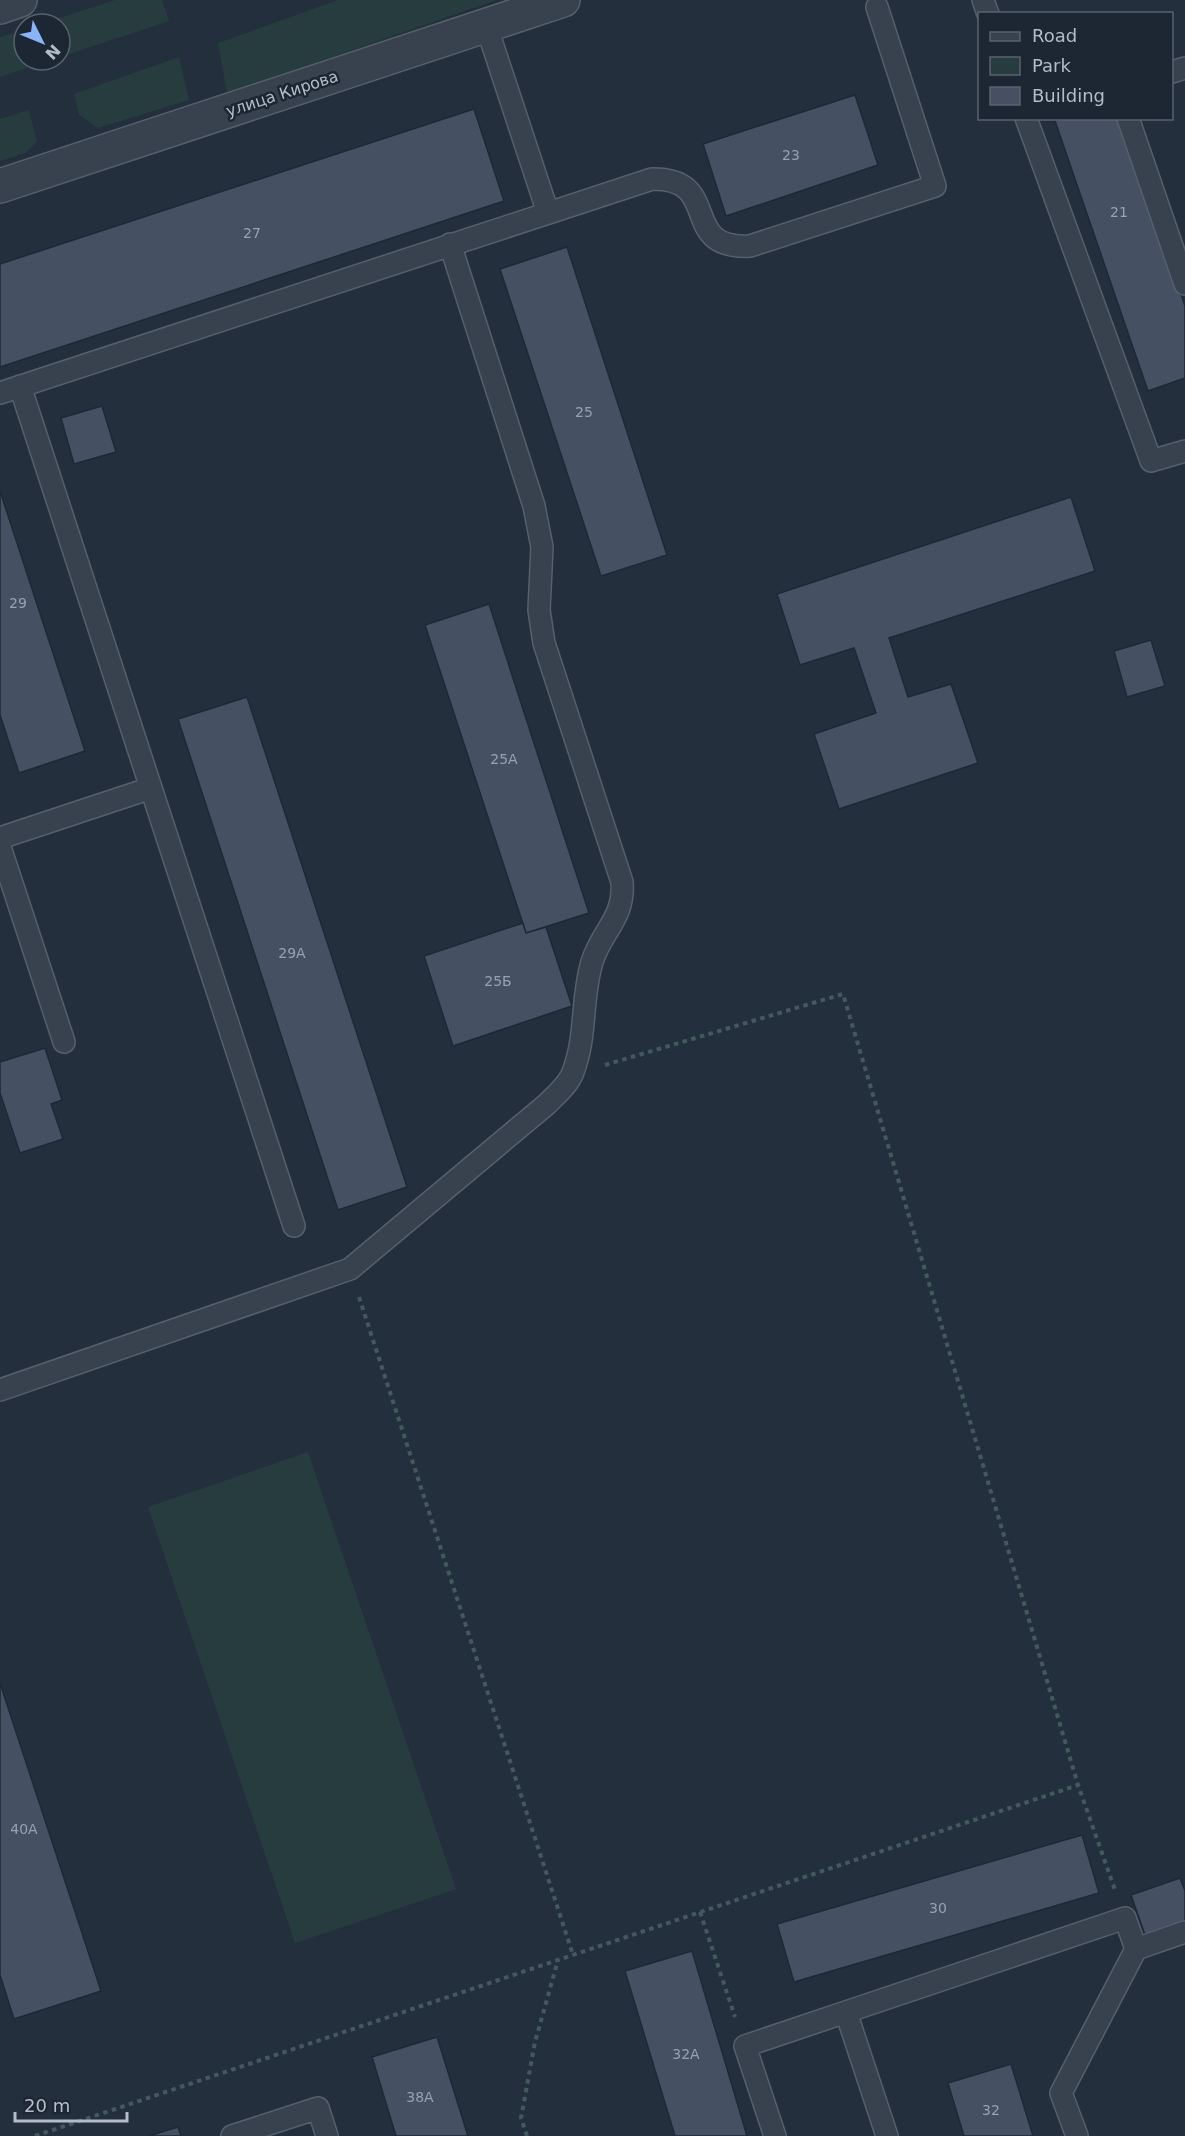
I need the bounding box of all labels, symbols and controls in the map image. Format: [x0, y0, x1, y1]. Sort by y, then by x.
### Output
north arrow [12, 12, 72, 72]
legend [978, 12, 1173, 120]
text: Road [1032, 25, 1077, 46]
text: N [41, 41, 64, 63]
text: Park [1032, 55, 1071, 76]
street label: улица Кирова [224, 66, 341, 121]
text: Building [1032, 85, 1105, 106]
house number: 23 [782, 147, 800, 163]
house number: 21 [1110, 204, 1128, 220]
house number: 27 [243, 225, 261, 241]
house number: 25 [575, 404, 593, 420]
house number: 29 [9, 595, 27, 611]
house number: 25А [490, 751, 518, 767]
house number: 29А [278, 945, 306, 961]
house number: 25Б [484, 973, 512, 989]
house number: 40А [10, 1821, 38, 1837]
house number: 30 [929, 1900, 947, 1916]
house number: 32А [672, 2046, 700, 2062]
scale bar [15, 2085, 128, 2123]
house number: 38А [406, 2089, 434, 2105]
text: 20 m [24, 2095, 70, 2116]
house number: 32 [982, 2102, 1000, 2118]

